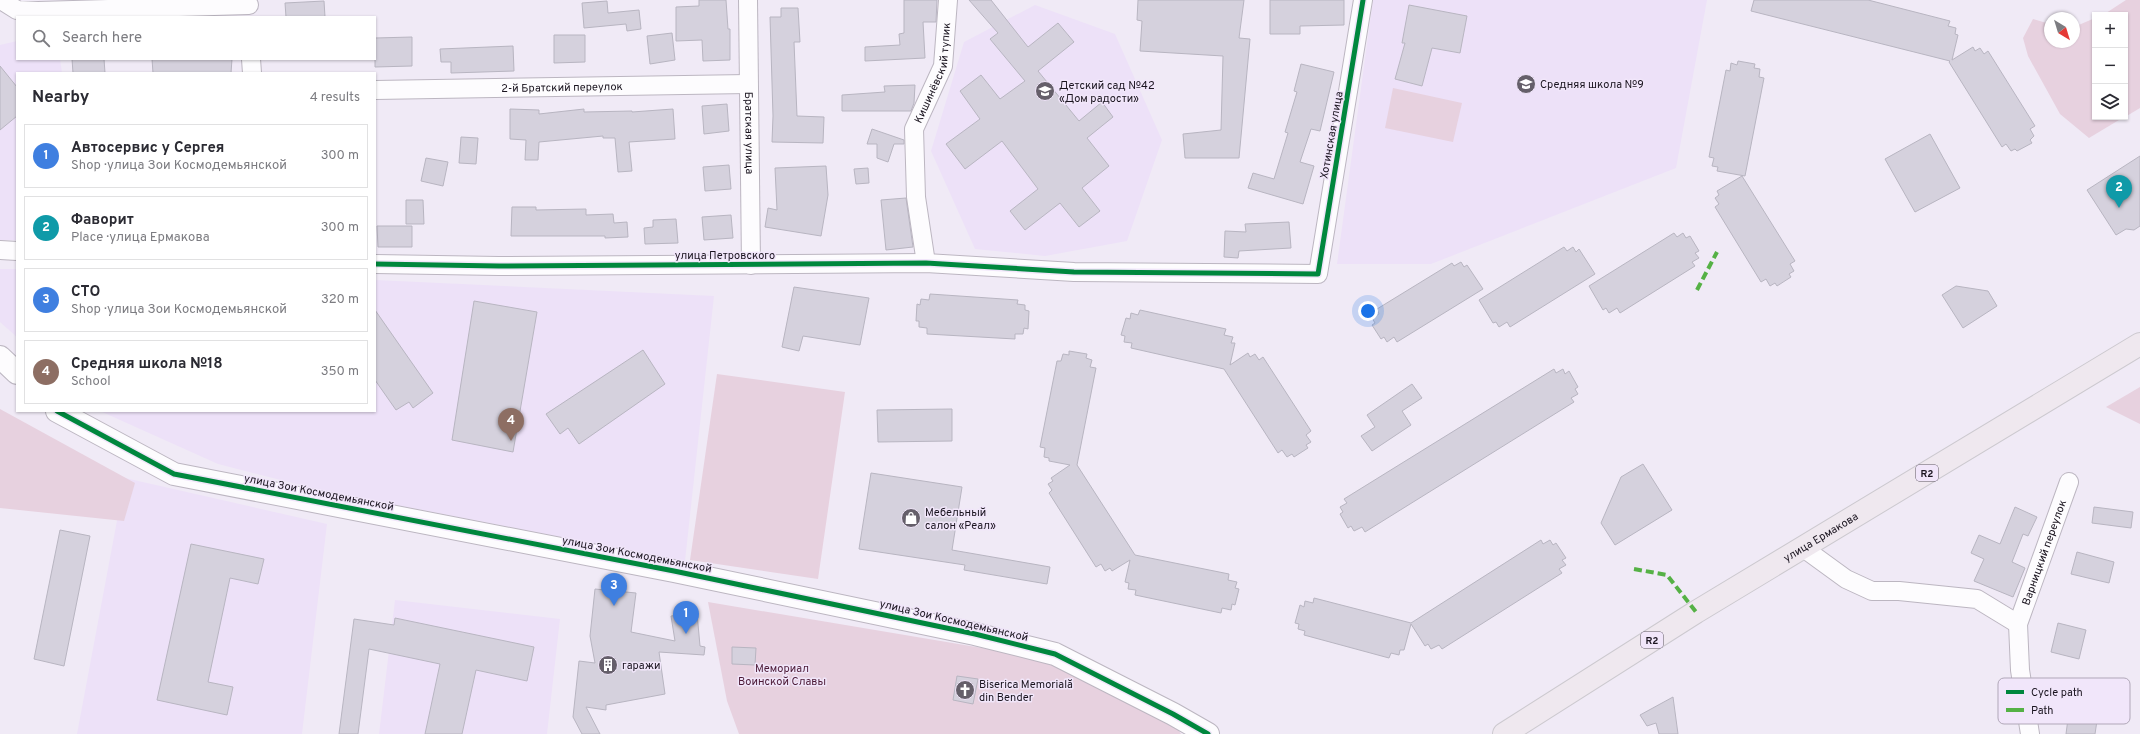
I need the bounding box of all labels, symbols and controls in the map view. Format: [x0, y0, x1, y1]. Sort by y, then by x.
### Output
north arrow [2044, 12, 2080, 48]
map controls [2092, 12, 2128, 120]
button: + [2092, 12, 2128, 48]
search box [16, 16, 376, 60]
street label: Кишинёвский тупик [912, 22, 954, 126]
icon: search [30, 27, 52, 49]
text: Search here [62, 29, 142, 48]
button: − [2092, 48, 2128, 84]
school or university icon: Средняя школа №9 [1515, 73, 1537, 95]
place label: Средняя школа №9 [1540, 78, 1644, 92]
place label: Детский сад №42 «Дом радости» [1059, 79, 1155, 106]
street label: 2-й Братский переулок [501, 80, 623, 96]
school or university icon: Детский сад №42 «Дом радости» [1034, 80, 1056, 102]
button: layers [2092, 84, 2128, 120]
text: Nearby [32, 87, 89, 109]
text: 4 results [310, 90, 360, 106]
street label: Хотинская улица [1317, 90, 1347, 180]
street label: Братская улица [741, 92, 756, 175]
text: Автосервис у Сергея [71, 139, 224, 158]
text: 1 [43, 148, 49, 164]
text: 300 m [321, 148, 359, 164]
text: Shop · улица Зои Космодемьянской [71, 158, 287, 174]
pin: 2 [2106, 175, 2132, 208]
text: Фаворит [71, 211, 134, 230]
text: 2 [42, 220, 50, 236]
text: 300 m [321, 220, 359, 236]
text: Place · улица Ермакова [71, 230, 210, 246]
street label: улица Петровского [675, 249, 775, 263]
text: СТО [71, 283, 100, 302]
text: 3 [42, 292, 50, 308]
text: 320 m [321, 292, 359, 308]
your location [1358, 301, 1378, 321]
text: Shop · улица Зои Космодемьянской [71, 302, 287, 318]
text: Средняя школа №18 [71, 355, 223, 374]
text: 4 [42, 364, 50, 380]
text: 350 m [321, 364, 359, 380]
text: School [71, 374, 111, 390]
pin: 4 [498, 408, 524, 441]
road number: R2 [1916, 465, 1938, 481]
street label: улица Зои Космодемьянской [243, 472, 395, 514]
street label: Варницкий переулок [2019, 498, 2070, 607]
place label: Мебельный салон «Реал» [925, 506, 996, 533]
shop icon: Мебельный салон «Реал» [900, 507, 922, 529]
street label: улица Ермакова [1781, 510, 1861, 566]
street label: улица Зои Космодемьянской [561, 534, 713, 576]
pin: 3 [601, 573, 627, 606]
street label: улица Зои Космодемьянской [878, 597, 1030, 645]
pin: 1 [673, 601, 699, 634]
road number: R2 [1641, 632, 1663, 648]
building icon: гаражи [597, 654, 619, 676]
place label: гаражи [622, 659, 661, 673]
park label: Мемориал Воинской Славы [738, 662, 826, 689]
place label: Biserica Memorială din Bender [979, 678, 1073, 705]
legend [1998, 678, 2130, 724]
church icon: Biserica Memorială din Bender [954, 679, 976, 701]
text: Cycle path [2031, 686, 2083, 700]
text: Path [2031, 704, 2053, 718]

